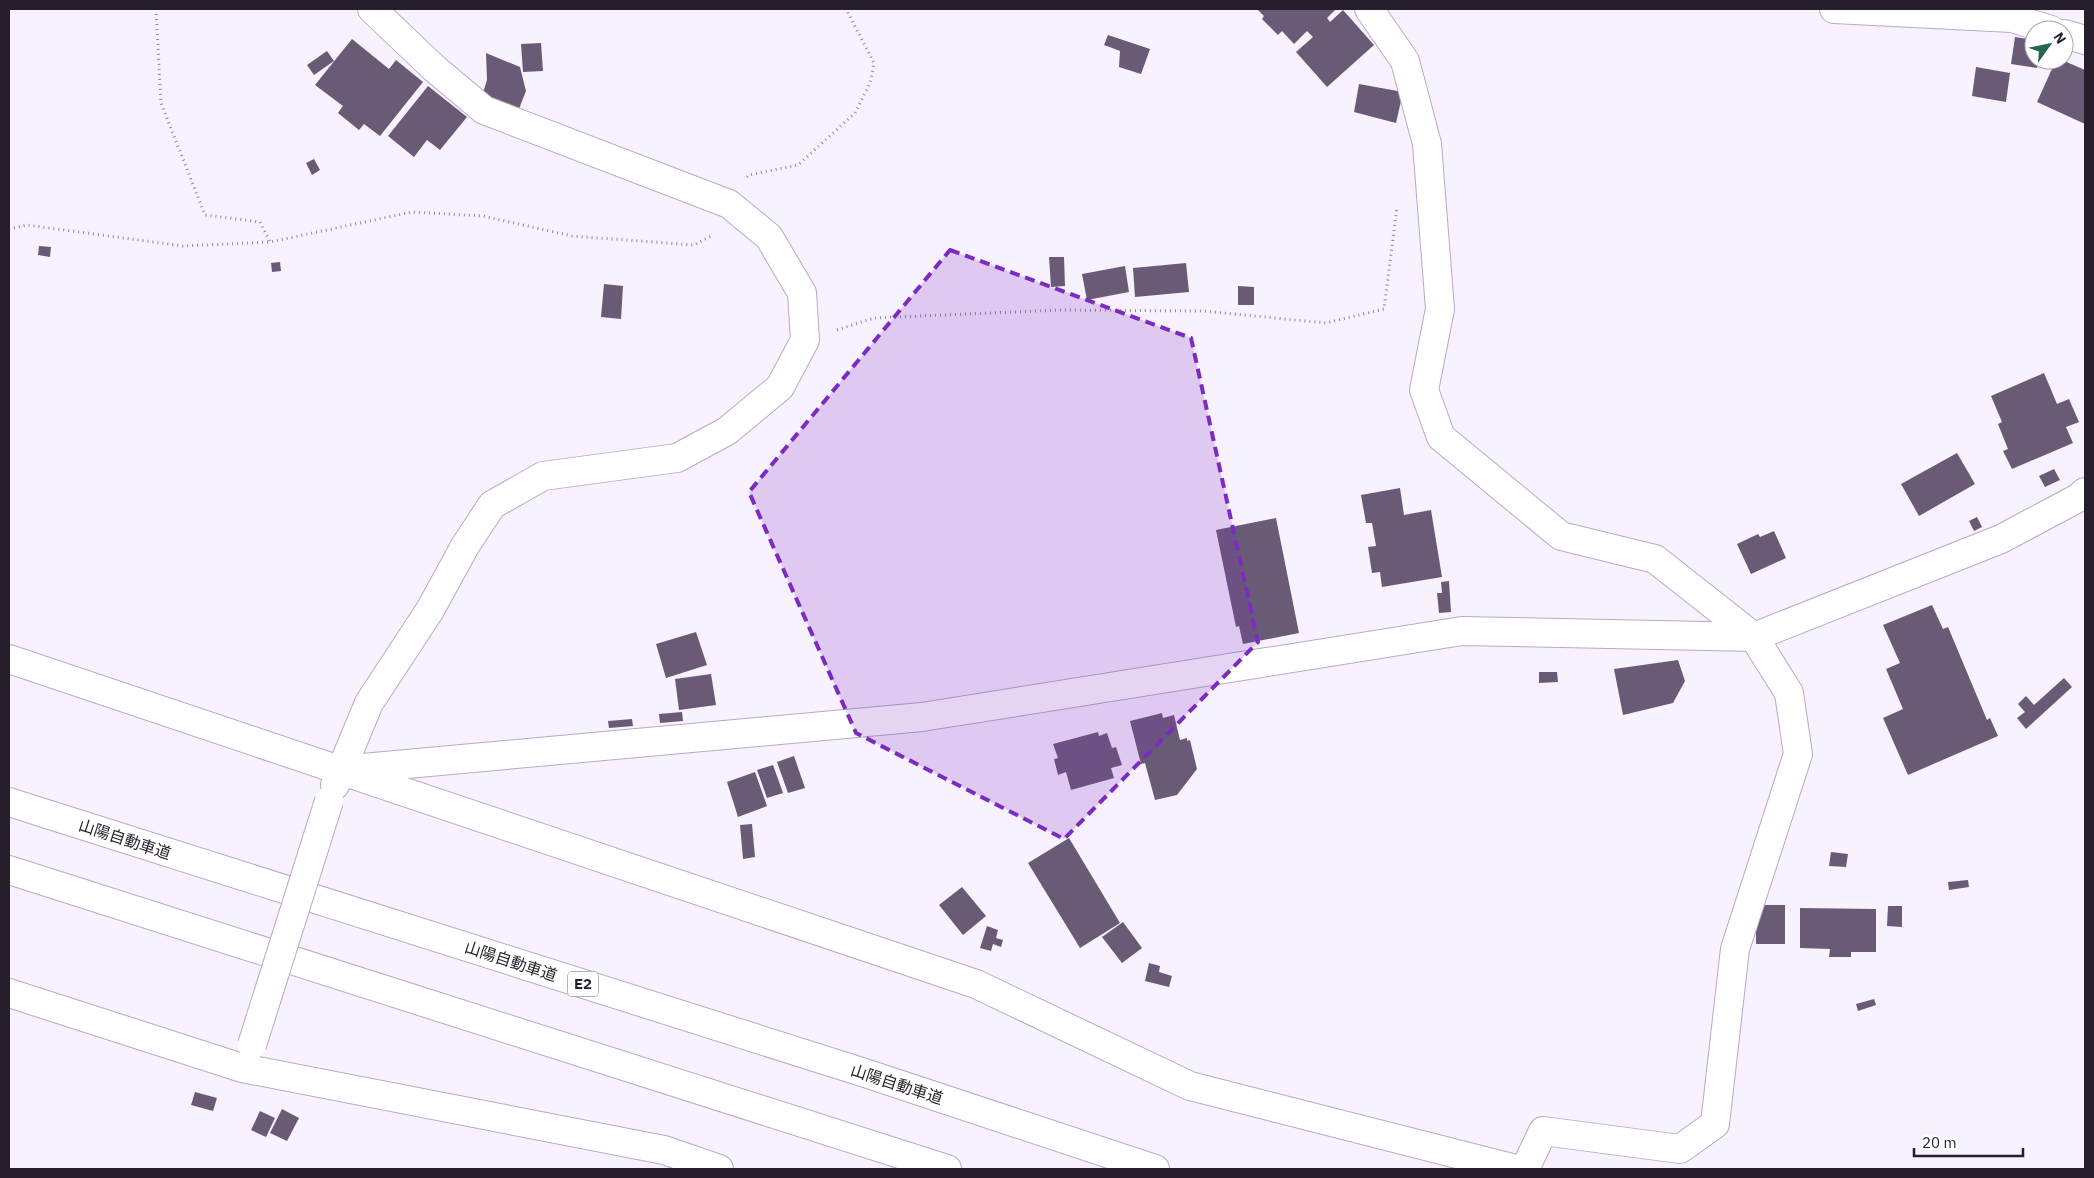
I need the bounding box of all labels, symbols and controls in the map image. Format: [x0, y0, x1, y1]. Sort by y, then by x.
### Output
north arrow [2024, 20, 2074, 70]
text: N [2050, 29, 2070, 47]
street label: 山陽自動車道 [76, 815, 174, 863]
street label: 山陽自動車道 [462, 937, 560, 985]
road number: E2 [568, 972, 598, 996]
street label: 山陽自動車道 [848, 1060, 946, 1108]
scale bar [1914, 1126, 2023, 1158]
text: 20 m [1922, 1133, 1957, 1152]

